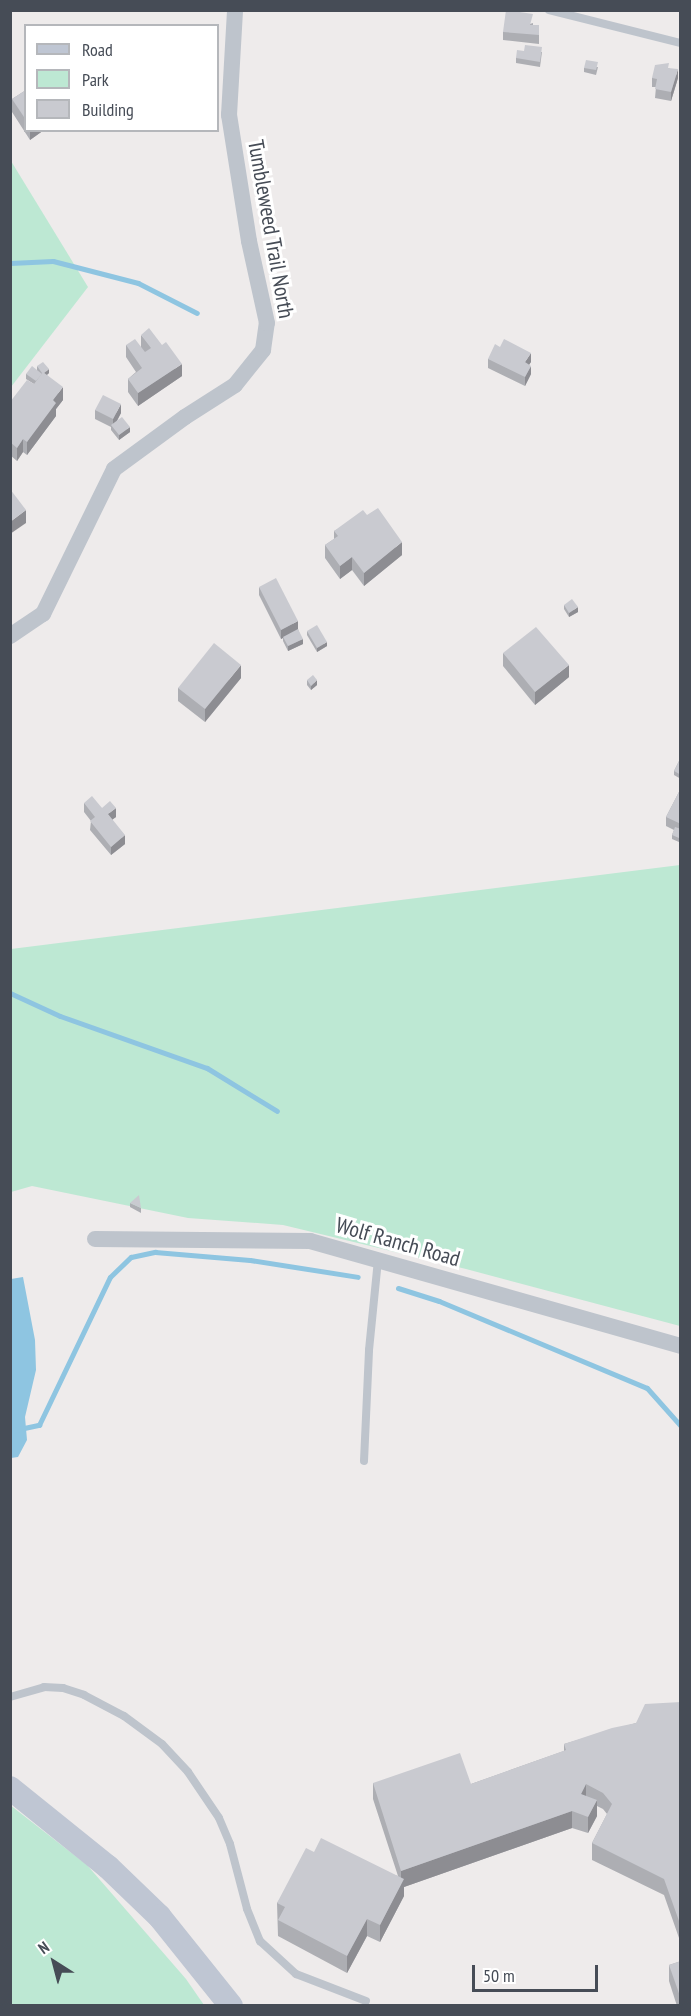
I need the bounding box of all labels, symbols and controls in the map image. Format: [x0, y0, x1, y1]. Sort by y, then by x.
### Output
legend [24, 24, 219, 132]
text: Road [82, 38, 113, 61]
text: Park [82, 68, 109, 91]
text: Building [82, 98, 134, 121]
street label: Tumbleweed Trail North [242, 137, 300, 321]
street label: Wolf Ranch Road [333, 1212, 463, 1272]
north arrow [24, 1932, 84, 1992]
text: N [34, 1937, 53, 1958]
scale bar [475, 1953, 601, 1991]
text: 50 m [483, 1964, 515, 1987]

